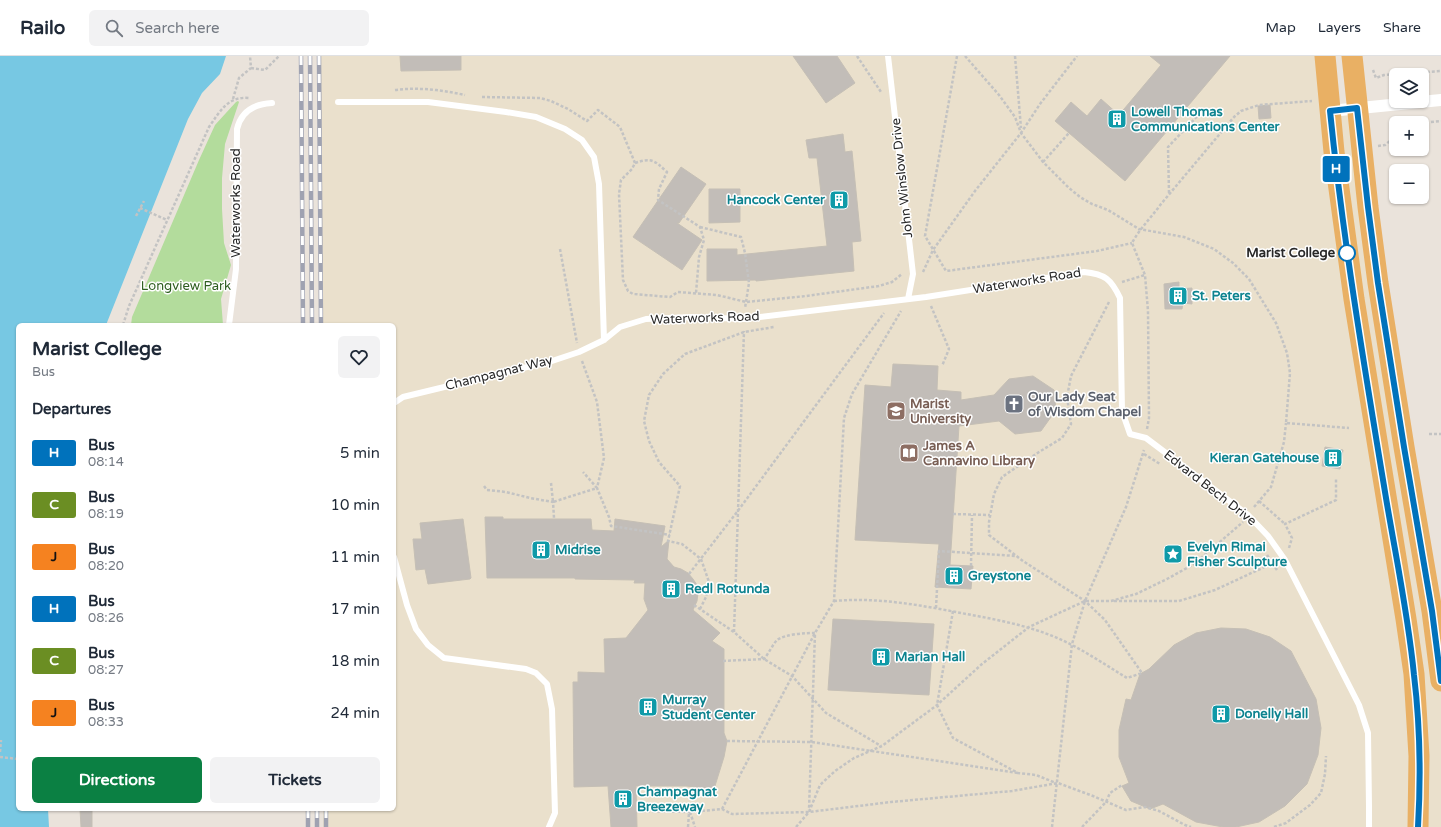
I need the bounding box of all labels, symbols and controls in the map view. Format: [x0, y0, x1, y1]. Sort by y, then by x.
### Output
search box [89, 10, 369, 46]
text: Railo [20, 17, 65, 39]
icon: search [103, 17, 125, 39]
text: Search here [135, 19, 220, 37]
text: Map [1266, 19, 1296, 36]
text: Layers [1318, 19, 1361, 36]
text: Share [1383, 19, 1421, 36]
map controls [1389, 68, 1429, 204]
button: layers [1389, 68, 1429, 108]
place label: Lowell Thomas Communications Center [1131, 104, 1281, 135]
building icon: Lowell Thomas Communications Center [1106, 108, 1128, 130]
button: + [1389, 116, 1429, 156]
street label: John Winslow Drive [888, 117, 916, 239]
street label: Waterworks Road [228, 148, 244, 258]
line badge: H [1323, 156, 1349, 182]
text: H [1331, 160, 1341, 177]
button: − [1389, 164, 1429, 204]
building icon: Hancock Center [828, 189, 850, 211]
place label: Hancock Center [727, 192, 826, 208]
marker: Marist College [1338, 244, 1356, 262]
place label: Marist College [1246, 245, 1336, 261]
street label: Waterworks Road [972, 265, 1082, 297]
park label: Longview Park [141, 278, 231, 294]
building icon: St. Peters [1167, 285, 1189, 307]
place label: St. Peters [1192, 288, 1251, 304]
street label: Waterworks Road [650, 308, 760, 328]
button: heart [338, 336, 380, 378]
text: Marist College [32, 338, 162, 360]
street label: Champagnat Way [444, 352, 554, 394]
text: Bus [32, 364, 55, 380]
place label: Our Lady Seat of Wisdom Chapel [1028, 389, 1141, 420]
church icon: Our Lady Seat of Wisdom Chapel [1003, 393, 1025, 415]
place label: Marist University [910, 396, 971, 427]
text: Departures [32, 400, 111, 418]
school or university icon: Marist University [885, 400, 907, 422]
text: Bus [88, 436, 115, 454]
place label: James A Cannavino Library [922, 438, 1035, 469]
library icon: James A Cannavino Library [898, 442, 920, 464]
text: H [49, 444, 59, 461]
text: 5 min [340, 444, 380, 462]
street label: Edvard Bech Drive [1160, 447, 1260, 529]
building icon: Kieran Gatehouse [1322, 447, 1344, 469]
place label: Kieran Gatehouse [1210, 450, 1320, 466]
text: 08:14 [88, 454, 124, 470]
text: Bus [88, 488, 115, 506]
text: C [49, 496, 59, 513]
text: 10 min [331, 496, 380, 514]
text: 08:19 [88, 506, 124, 522]
building icon: Midrise [530, 539, 552, 561]
place label: Evelyn Rimai Fisher Sculpture [1187, 539, 1288, 570]
text: Bus [88, 540, 115, 558]
place label: Midrise [555, 542, 601, 558]
place icon: Evelyn Rimai Fisher Sculpture [1162, 543, 1184, 565]
text: J [51, 548, 57, 565]
text: 11 min [331, 548, 380, 566]
text: 08:20 [88, 558, 124, 574]
building icon: Greystone [943, 565, 965, 587]
place label: Greystone [968, 568, 1032, 584]
building icon: Redl Rotunda [660, 578, 682, 600]
place label: Redl Rotunda [685, 581, 770, 597]
text: Bus [88, 592, 115, 610]
text: H [49, 600, 59, 617]
text: 17 min [331, 600, 380, 618]
text: 08:26 [88, 610, 124, 626]
text: Bus [88, 644, 115, 662]
building icon: Marian Hall [870, 646, 892, 668]
place label: Marian Hall [895, 649, 965, 665]
text: C [49, 652, 59, 669]
text: 18 min [331, 652, 380, 670]
text: 08:27 [88, 662, 124, 678]
place label: Murray Student Center [662, 692, 756, 723]
text: Bus [88, 696, 115, 714]
building icon: Murray Student Center [637, 696, 659, 718]
building icon: Donelly Hall [1210, 703, 1232, 725]
text: J [51, 704, 57, 721]
text: 24 min [331, 704, 380, 722]
place label: Donelly Hall [1235, 706, 1308, 722]
text: 08:33 [88, 714, 124, 730]
button: Directions [32, 757, 202, 803]
button: Tickets [210, 757, 380, 803]
place label: Champagnat Breezeway [637, 784, 717, 815]
building icon: Champagnat Breezeway [612, 788, 634, 810]

